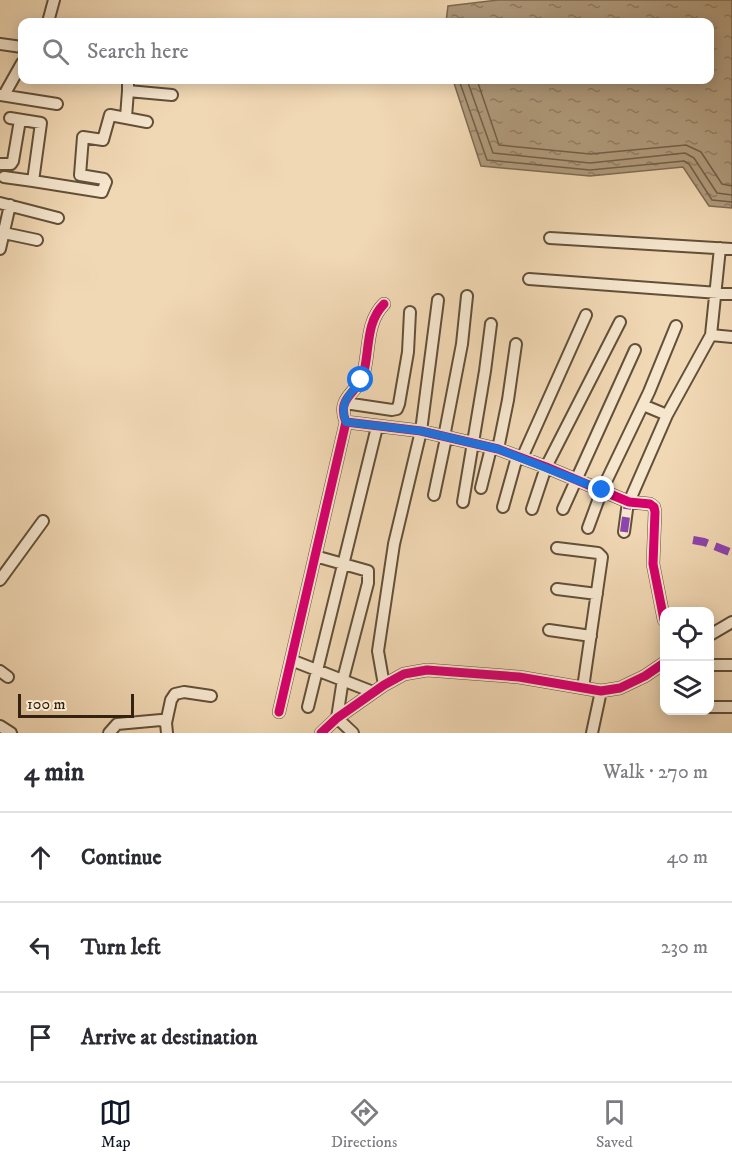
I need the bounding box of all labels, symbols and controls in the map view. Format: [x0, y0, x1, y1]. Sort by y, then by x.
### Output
search box [18, 18, 714, 84]
icon: search [39, 35, 72, 68]
text: Search here [87, 38, 189, 65]
route start [347, 366, 373, 392]
route end [588, 476, 614, 502]
map controls [660, 607, 714, 715]
button: locate [660, 607, 714, 661]
button: layers [660, 661, 714, 715]
scale bar [18, 691, 134, 718]
text: 100 m [27, 694, 66, 714]
text: 4 min [24, 756, 84, 789]
text: Walk · 270 m [603, 760, 708, 785]
icon: ahead [24, 841, 57, 874]
text: Continue [81, 844, 162, 871]
text: 40 m [666, 845, 708, 870]
icon: left [24, 931, 57, 964]
text: Turn left [81, 934, 161, 961]
text: 230 m [661, 935, 708, 960]
icon: arrive [24, 1021, 57, 1054]
text: Arrive at destination [81, 1024, 258, 1051]
tab: Map [99, 1096, 132, 1152]
tab: Directions [331, 1096, 397, 1152]
tab: Saved [596, 1096, 633, 1152]

